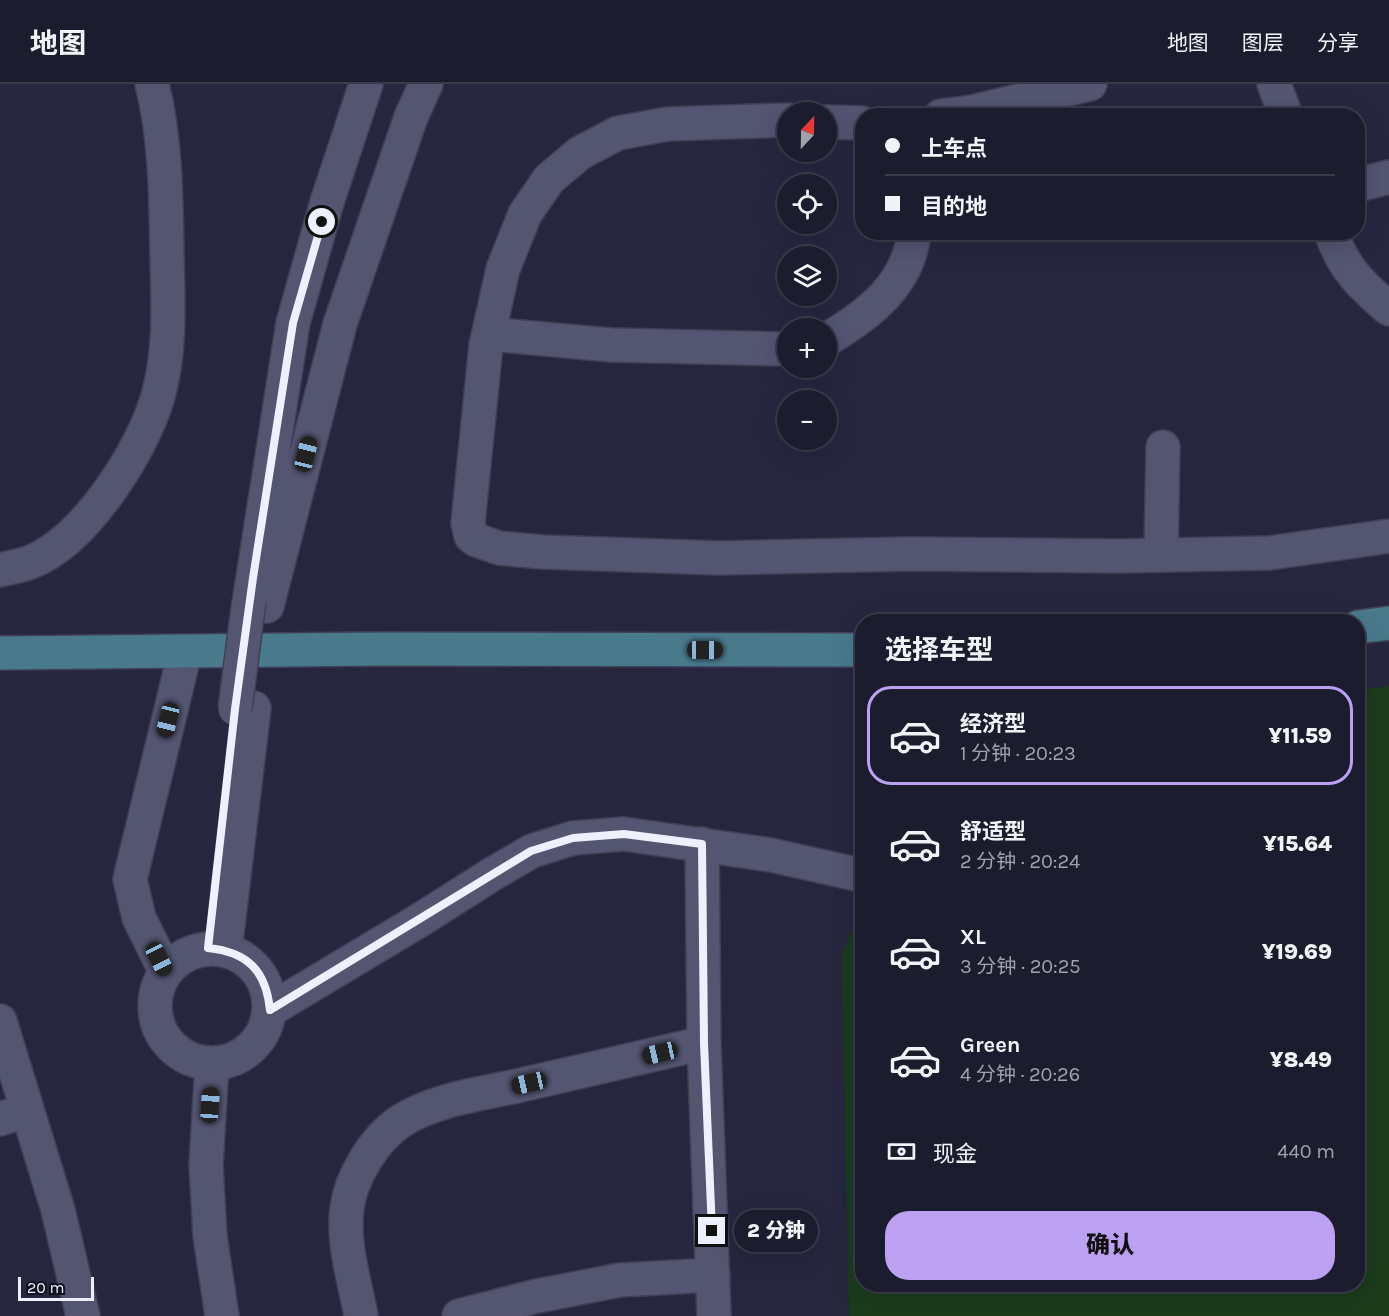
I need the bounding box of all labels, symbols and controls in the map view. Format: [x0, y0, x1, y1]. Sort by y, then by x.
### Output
text: 地图 [30, 27, 86, 60]
text: 地图 [1167, 31, 1209, 55]
text: 图层 [1242, 31, 1284, 55]
text: 分享 [1317, 31, 1359, 55]
north arrow [777, 102, 837, 162]
map controls [777, 102, 837, 450]
text: 上车点 [921, 136, 987, 162]
button: locate [777, 174, 837, 234]
text: 目的地 [921, 194, 987, 220]
route start [308, 208, 335, 235]
button: layers [777, 246, 837, 306]
button: + [777, 318, 837, 378]
button: − [777, 390, 837, 450]
car [293, 434, 319, 474]
text: 选择车型 [885, 634, 993, 666]
car [687, 641, 723, 659]
car [155, 700, 181, 740]
icon: car [888, 709, 942, 763]
text: 经济型 [960, 711, 1026, 737]
text: ¥11.59 [1268, 723, 1332, 749]
text: 1 分钟 · 20:23 [960, 742, 1076, 765]
icon: car [888, 817, 942, 871]
text: 舒适型 [960, 819, 1026, 845]
text: ¥15.64 [1263, 831, 1332, 857]
text: 2 分钟 · 20:24 [960, 850, 1080, 873]
text: XL [960, 924, 986, 950]
icon: car [888, 925, 942, 979]
car [143, 939, 175, 979]
text: ¥19.69 [1262, 939, 1332, 965]
text: 3 分钟 · 20:25 [960, 955, 1081, 978]
text: Green [960, 1032, 1021, 1058]
icon: car [888, 1033, 942, 1087]
car [640, 1040, 680, 1066]
text: ¥8.49 [1270, 1047, 1332, 1073]
text: 4 分钟 · 20:26 [960, 1063, 1080, 1086]
car [509, 1070, 549, 1096]
car [200, 1086, 220, 1124]
icon: cash [885, 1135, 918, 1168]
text: 440 m [1277, 1140, 1335, 1163]
text: 现金 [933, 1141, 977, 1167]
callout: 2 分钟 [733, 1210, 817, 1252]
button: 确认 [885, 1211, 1335, 1280]
route end [698, 1217, 725, 1244]
text: 2 分钟 [747, 1219, 805, 1242]
scale bar [18, 1274, 94, 1302]
text: 20 m [27, 1278, 65, 1297]

